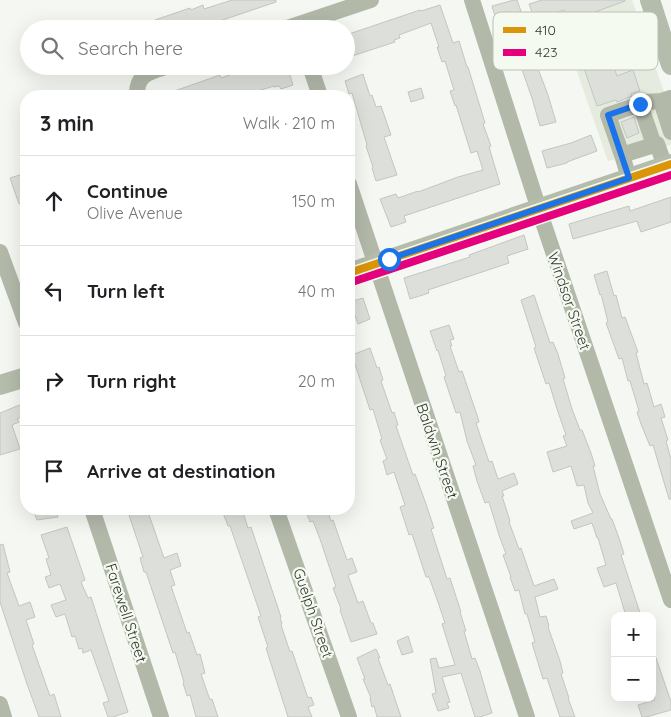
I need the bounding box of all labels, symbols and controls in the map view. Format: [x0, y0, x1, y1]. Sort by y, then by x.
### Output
legend [493, 12, 658, 70]
search box [20, 20, 355, 75]
text: 410 [535, 21, 556, 39]
icon: search [38, 34, 66, 62]
text: Search here [78, 36, 183, 60]
text: 423 [535, 43, 557, 61]
route end [629, 93, 652, 116]
text: 3 min [40, 110, 94, 136]
text: Walk · 210 m [243, 113, 335, 133]
text: Continue [87, 179, 168, 203]
icon: ahead [40, 187, 68, 215]
text: 150 m [292, 191, 335, 211]
text: Olive Avenue [87, 203, 183, 223]
route start [378, 248, 401, 271]
street label: Windsor Street [544, 249, 595, 352]
icon: left [40, 277, 68, 305]
text: Turn left [87, 279, 165, 303]
text: 40 m [298, 281, 335, 301]
icon: right [40, 367, 68, 395]
text: Turn right [87, 369, 176, 393]
text: 20 m [298, 371, 335, 391]
street label: Baldwin Street [412, 401, 463, 501]
icon: arrive [40, 457, 68, 485]
text: Arrive at destination [87, 459, 276, 483]
street label: Farewell Street [102, 561, 151, 665]
street label: Guelph Street [289, 565, 338, 660]
map controls [611, 612, 656, 702]
button: + [611, 612, 656, 657]
button: − [611, 657, 656, 702]

